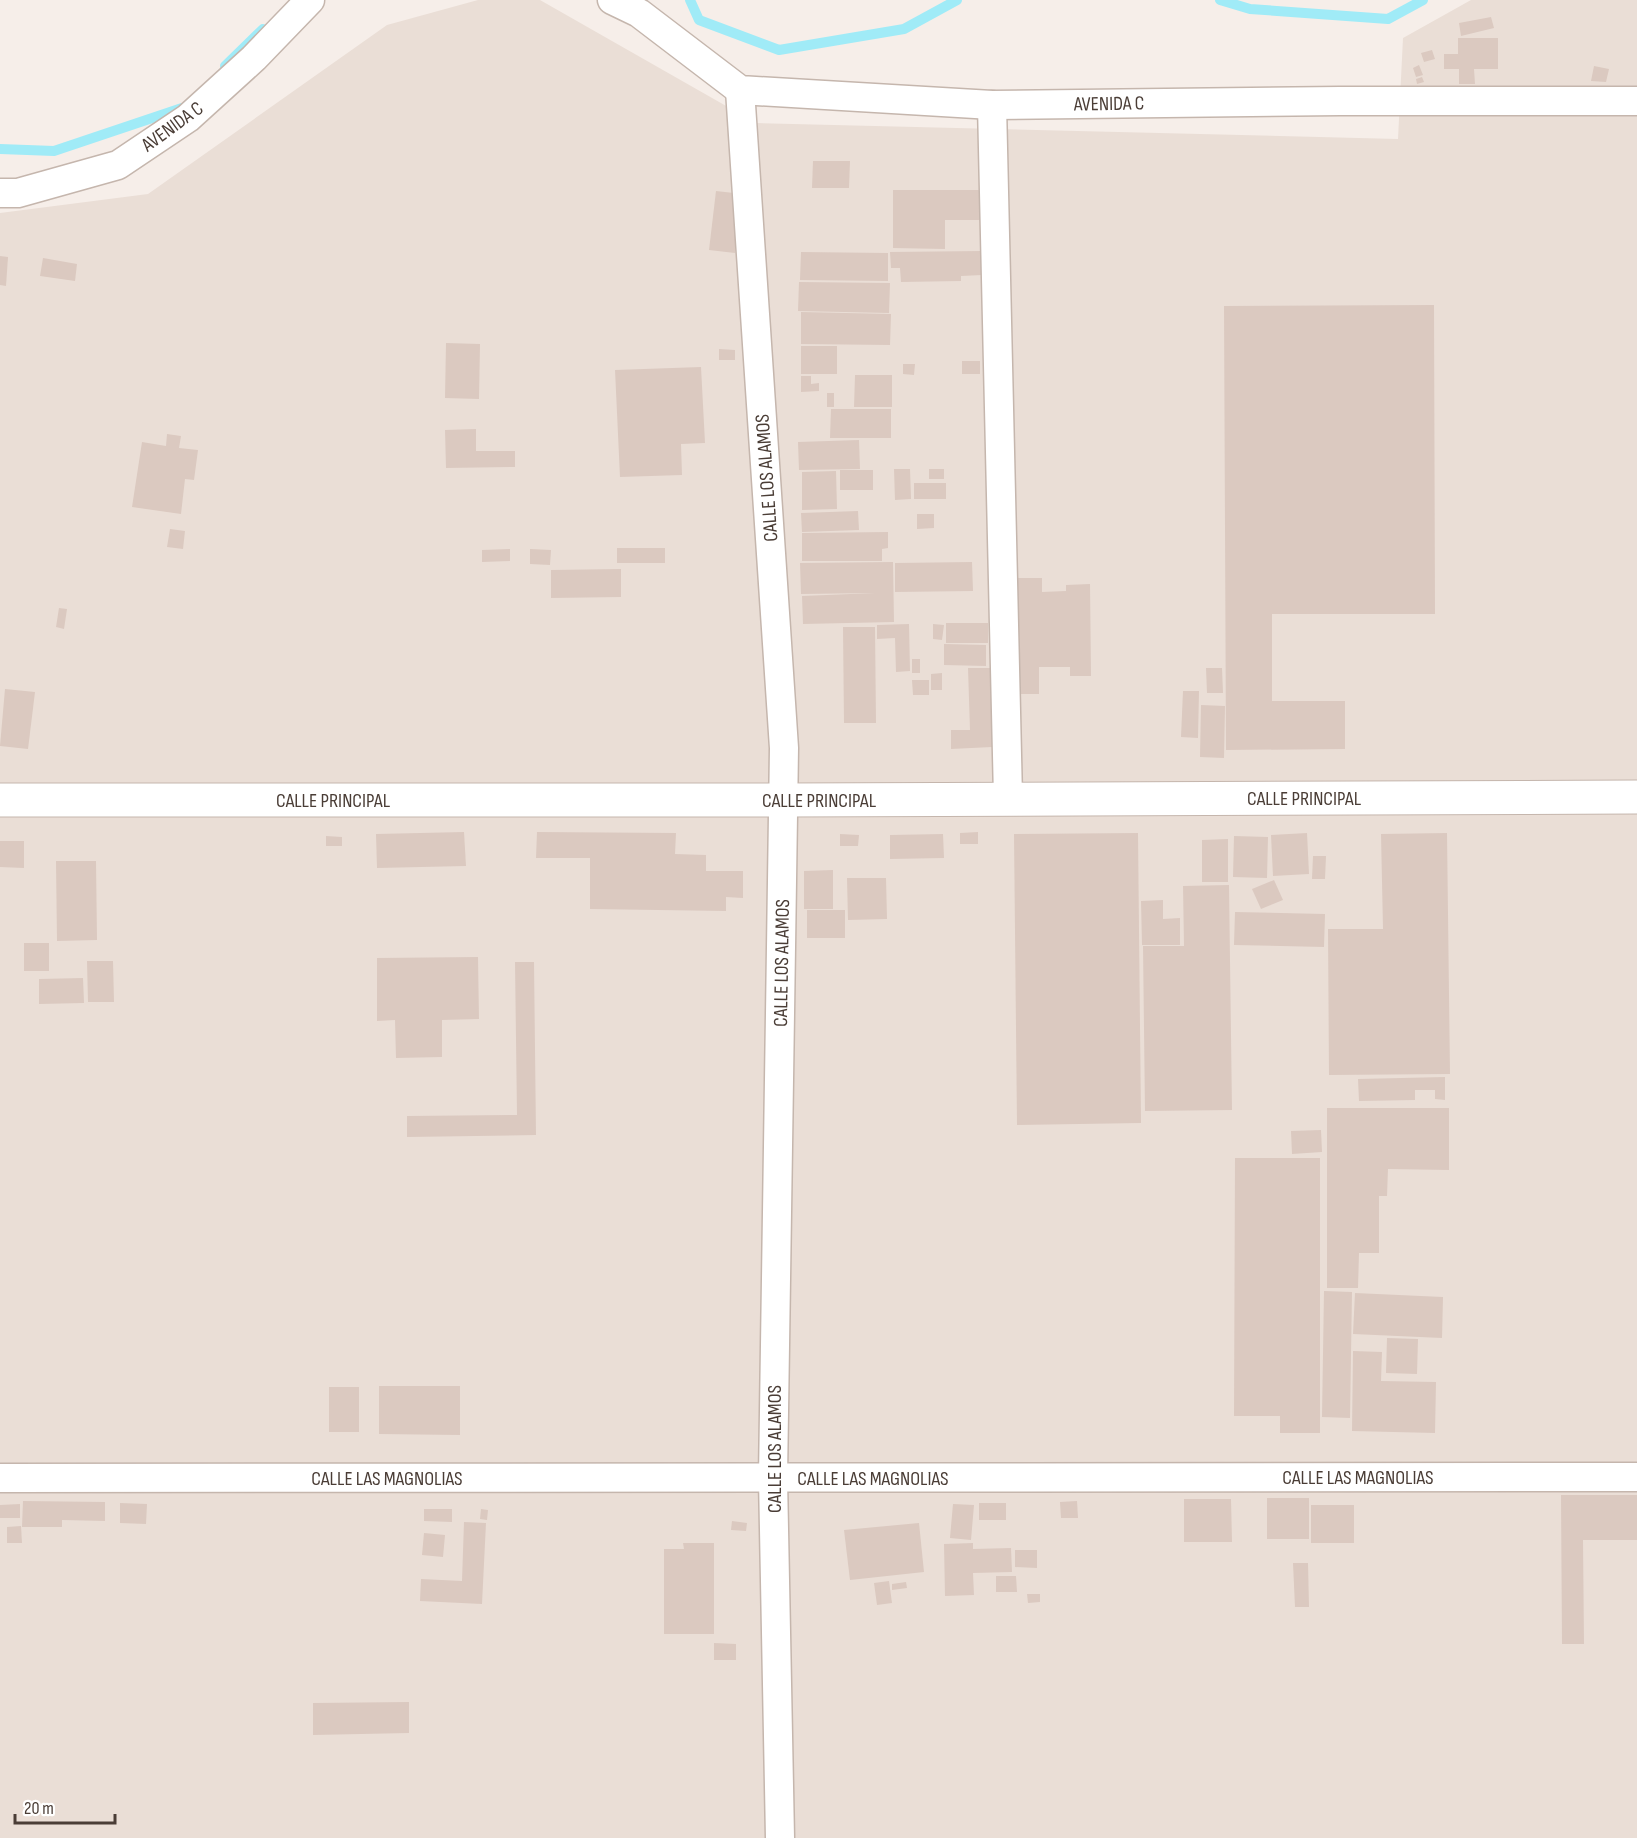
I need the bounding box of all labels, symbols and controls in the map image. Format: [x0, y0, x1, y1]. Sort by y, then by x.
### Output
street label: AVENIDA C [1073, 91, 1144, 117]
street label: AVENIDA C [136, 96, 208, 158]
street label: CALLE LOS ALAMOS [751, 413, 783, 543]
street label: CALLE PRINCIPAL [1247, 787, 1362, 811]
street label: CALLE PRINCIPAL [276, 789, 391, 813]
street label: CALLE PRINCIPAL [762, 789, 877, 813]
street label: CALLE LOS ALAMOS [769, 899, 795, 1027]
street label: CALLE LOS ALAMOS [763, 1385, 787, 1513]
street label: CALLE LAS MAGNOLIAS [1282, 1466, 1434, 1490]
street label: CALLE LAS MAGNOLIAS [311, 1467, 463, 1491]
street label: CALLE LAS MAGNOLIAS [797, 1467, 949, 1491]
scale bar [15, 1787, 116, 1825]
text: 20 m [24, 1798, 54, 1819]

